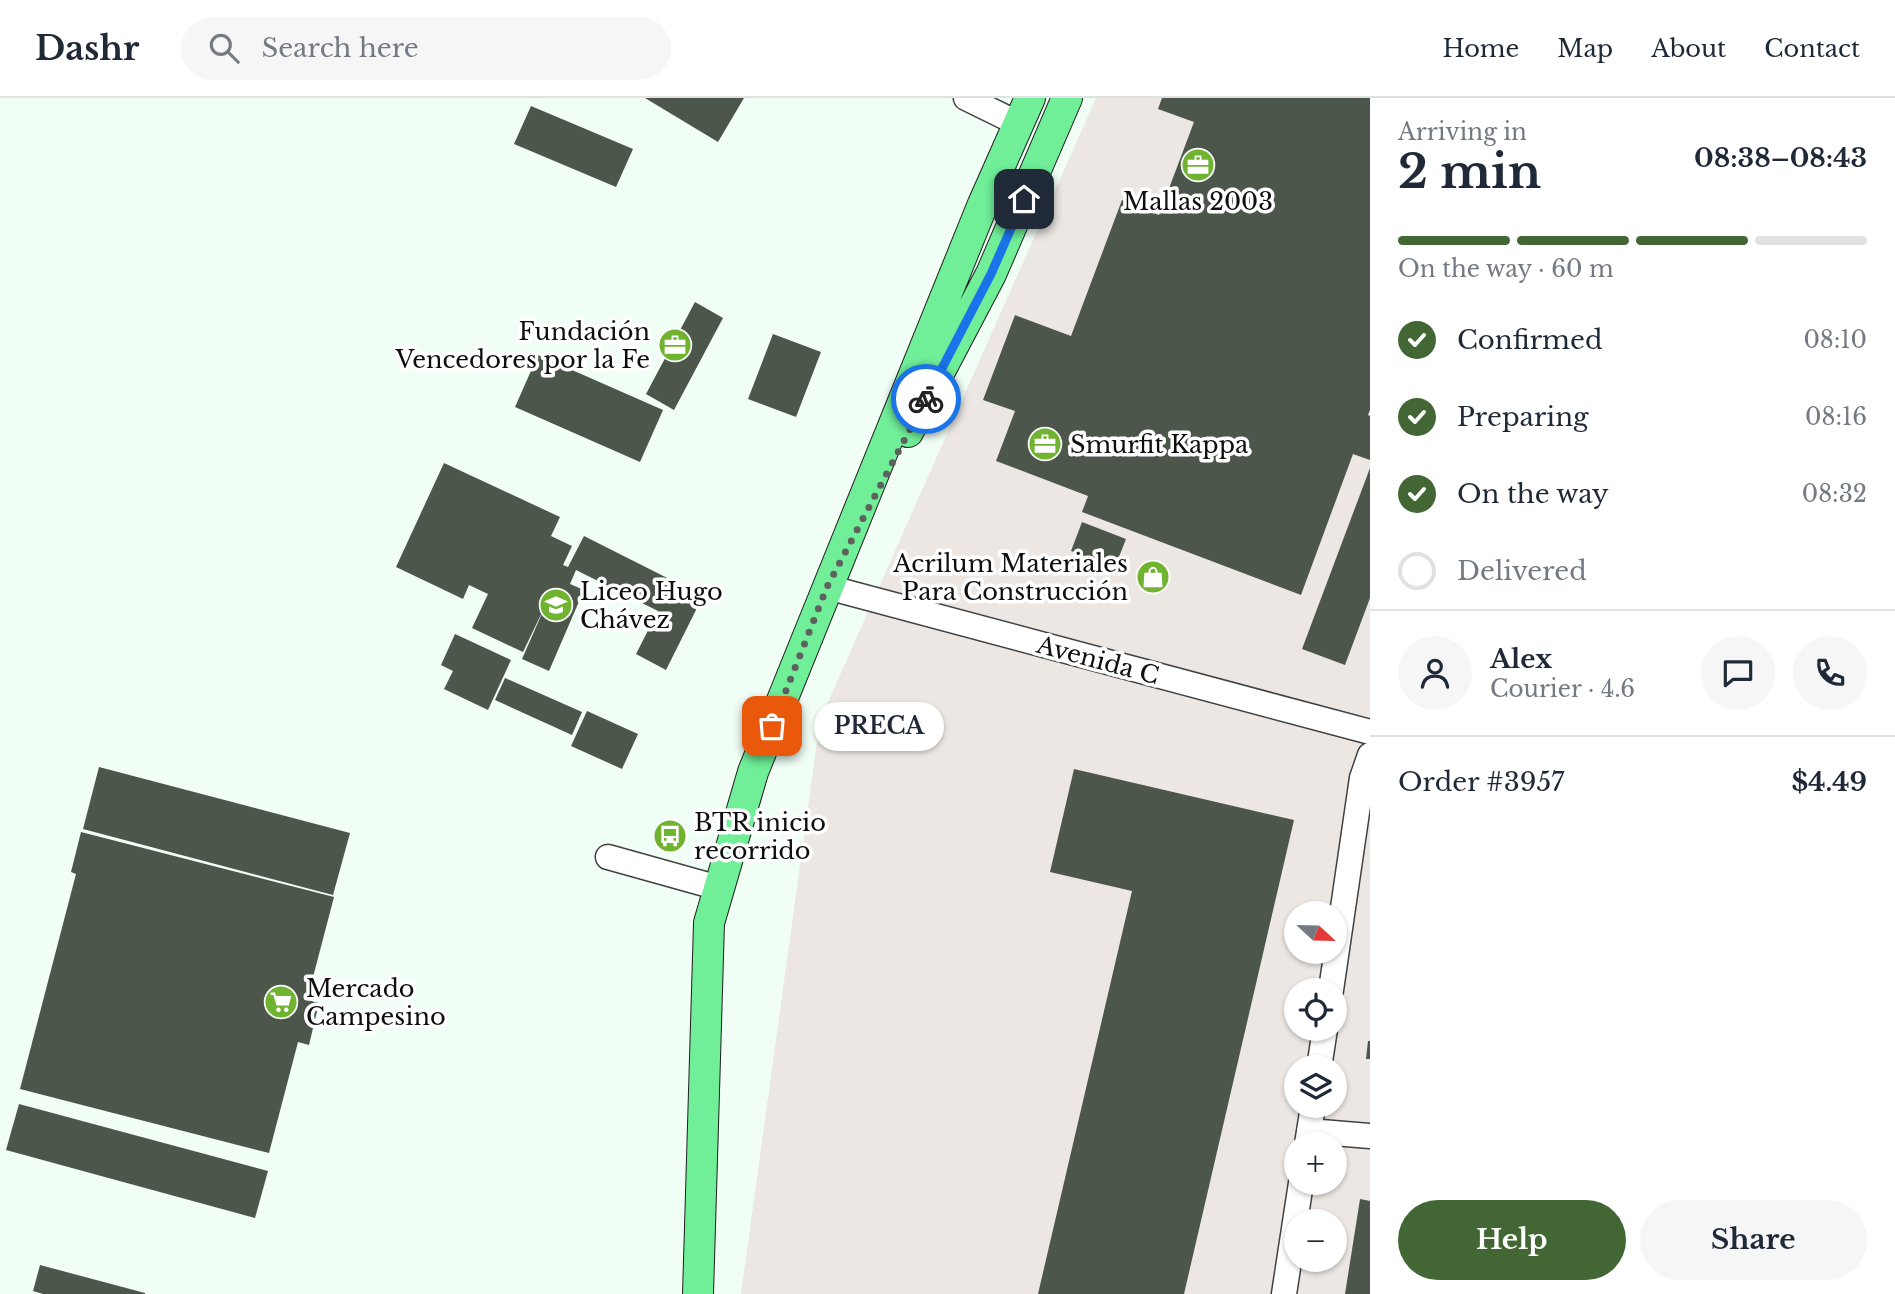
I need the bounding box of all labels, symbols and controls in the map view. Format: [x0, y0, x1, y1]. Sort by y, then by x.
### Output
search box [181, 17, 671, 80]
text: Dashr [35, 28, 139, 69]
icon: search [205, 29, 243, 67]
text: Search here [261, 32, 419, 64]
text: Home [1443, 34, 1519, 63]
text: Map [1557, 34, 1613, 63]
text: About [1651, 34, 1726, 63]
text: Contact [1764, 34, 1860, 63]
text: Arriving in [1398, 118, 1527, 146]
text: 08:38–08:43 [1694, 142, 1867, 174]
text: 2 min [1398, 143, 1541, 200]
office icon: Mallas 2003 [1179, 146, 1217, 184]
pin [994, 169, 1054, 229]
icon: home [1005, 180, 1043, 218]
place label: Mallas 2003 [1123, 187, 1273, 216]
text: On the way · 60 m [1398, 255, 1614, 283]
place label: Fundación Vencedores por la Fe [394, 317, 650, 374]
icon: check [1398, 321, 1436, 359]
text: Confirmed [1457, 324, 1602, 356]
office icon: Fundación Vencedores por la Fe [656, 326, 694, 364]
text: 08:10 [1803, 326, 1867, 354]
courier [891, 364, 961, 434]
icon: bike [907, 380, 945, 418]
icon: check [1398, 398, 1436, 436]
text: Preparing [1457, 401, 1589, 433]
text: 08:16 [1805, 403, 1867, 431]
office icon: Smurfit Kappa [1026, 425, 1064, 463]
place label: Smurfit Kappa [1070, 430, 1249, 459]
icon: check [1398, 475, 1436, 513]
text: On the way [1457, 478, 1609, 510]
text: 08:32 [1802, 480, 1867, 508]
place label: Acrilum Materiales Para Construcción [892, 549, 1128, 606]
text: Delivered [1457, 555, 1587, 587]
shop icon: Acrilum Materiales Para Construcción [1134, 558, 1172, 596]
place label: Liceo Hugo Chávez [580, 577, 723, 634]
school or university icon: Liceo Hugo Chávez [537, 586, 575, 624]
street label: Avenida C [1033, 630, 1162, 690]
button: person [1398, 636, 1472, 710]
button: chat [1701, 636, 1775, 710]
button: phone [1793, 636, 1867, 710]
text: Alex [1490, 643, 1552, 675]
text: Courier · 4.6 [1490, 675, 1635, 703]
pin [742, 696, 802, 756]
callout: PRECA [814, 702, 944, 750]
icon: bag [753, 707, 791, 745]
text: PRECA [834, 712, 924, 740]
text: Order #3957 [1398, 766, 1564, 798]
text: $4.49 [1791, 766, 1867, 798]
place label: BTR inicio recorrido [694, 808, 826, 865]
bus stop icon: BTR inicio recorrido [651, 817, 689, 855]
north arrow [1284, 901, 1348, 964]
map controls [1284, 901, 1347, 1272]
place label: Mercado Campesino [306, 974, 446, 1031]
button: locate [1284, 978, 1347, 1041]
supermarket icon: Mercado Campesino [262, 983, 300, 1021]
button: layers [1284, 1055, 1347, 1118]
button: + [1284, 1132, 1347, 1195]
button: Help [1398, 1200, 1626, 1280]
button: Share [1640, 1200, 1867, 1280]
button: − [1284, 1209, 1347, 1272]

